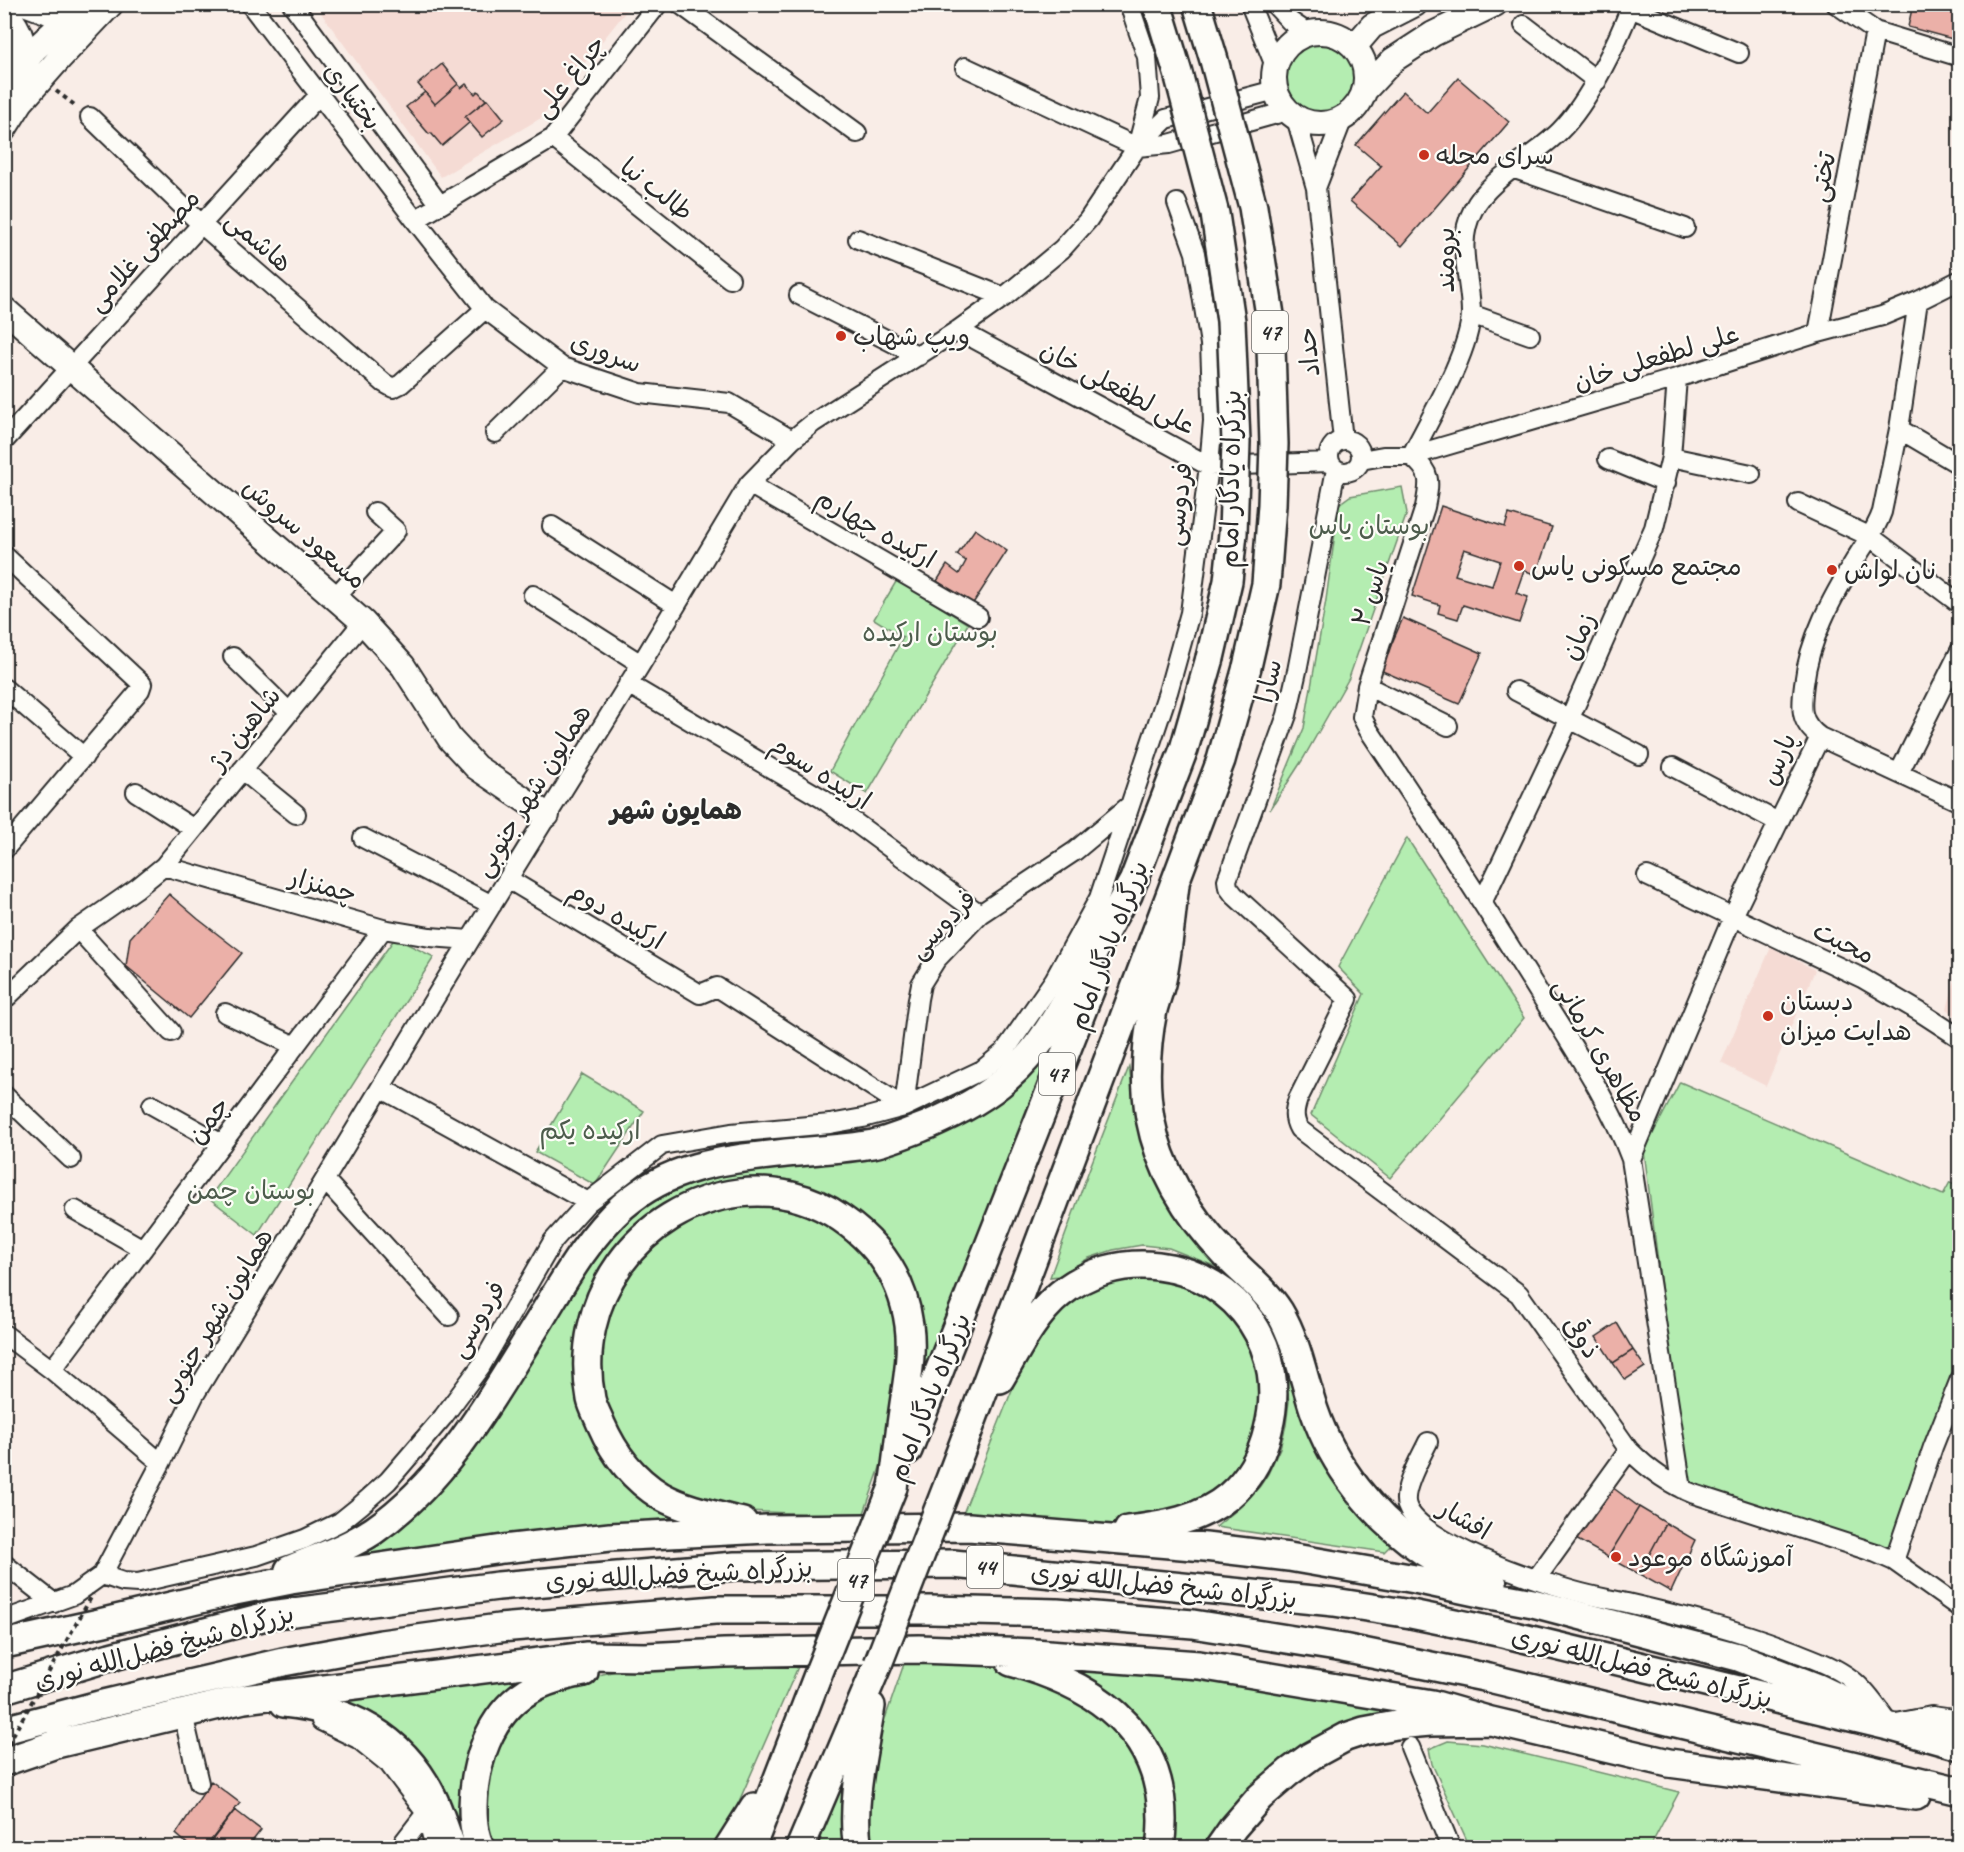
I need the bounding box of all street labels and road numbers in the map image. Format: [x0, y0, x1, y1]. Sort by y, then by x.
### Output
street label: چراغ‌ علی [526, 28, 614, 125]
street label: بختیاری [316, 56, 389, 137]
street label: تختی [1801, 149, 1844, 205]
street label: طالب‌ نیا [613, 150, 700, 228]
street label: مصطفی غلامی [80, 182, 207, 319]
street label: هاشمی [218, 203, 299, 279]
street label: برومند [1429, 227, 1462, 293]
road number: 47 [1252, 311, 1288, 353]
street label: علی لطفعلی خان [1569, 317, 1743, 398]
street label: سروری [566, 324, 646, 380]
street label: حداد [1290, 327, 1327, 378]
street label: علی لطفعلی خان [1034, 333, 1201, 442]
street label: بزرگراه یادگار امام [1212, 389, 1252, 569]
street label: فردوسی [1157, 460, 1200, 548]
street label: مسعود سروش [236, 470, 374, 596]
street label: ارکیده چهارم [808, 481, 942, 579]
street label: یاس ۲ [1344, 556, 1397, 630]
street label: زمان [1553, 607, 1603, 665]
street label: سارا [1247, 656, 1289, 706]
street label: شاهین دژ [199, 680, 288, 778]
street label: همایون‌ شهر جنوبی [466, 698, 599, 883]
street label: ارکیده سوم [762, 728, 878, 820]
street label: پارس [1753, 728, 1804, 790]
street label: بزرگراه یادگار امام [1061, 856, 1159, 1036]
street label: چمنزار [284, 860, 361, 911]
street label: ارکیده دوم [561, 874, 671, 960]
street label: فردوسی [901, 883, 983, 966]
street label: محبت [1807, 913, 1880, 971]
street label: مظاهری کرمانی [1546, 972, 1655, 1128]
road number: 47 [1039, 1053, 1075, 1095]
street label: چمن [180, 1090, 237, 1151]
street label: همایون‌ شهر جنوبی [150, 1222, 280, 1408]
street label: فردوسی [442, 1275, 513, 1364]
street label: بزرگراه یادگار امام [881, 1308, 981, 1487]
street label: ذوقی [1555, 1310, 1608, 1365]
street label: افشار [1431, 1490, 1497, 1548]
road number: 44 [967, 1546, 1003, 1588]
street label: بزرگراه شیخ فضل‌الله نوری [545, 1551, 813, 1599]
street label: بزرگراه شیخ فضل‌الله نوری [1029, 1555, 1299, 1617]
road number: 47 [838, 1559, 874, 1601]
street label: بزرگراه شیخ فضل‌الله نوری [31, 1597, 298, 1699]
street label: بزرگراه شیخ فضل‌الله نوری [1508, 1619, 1776, 1717]

